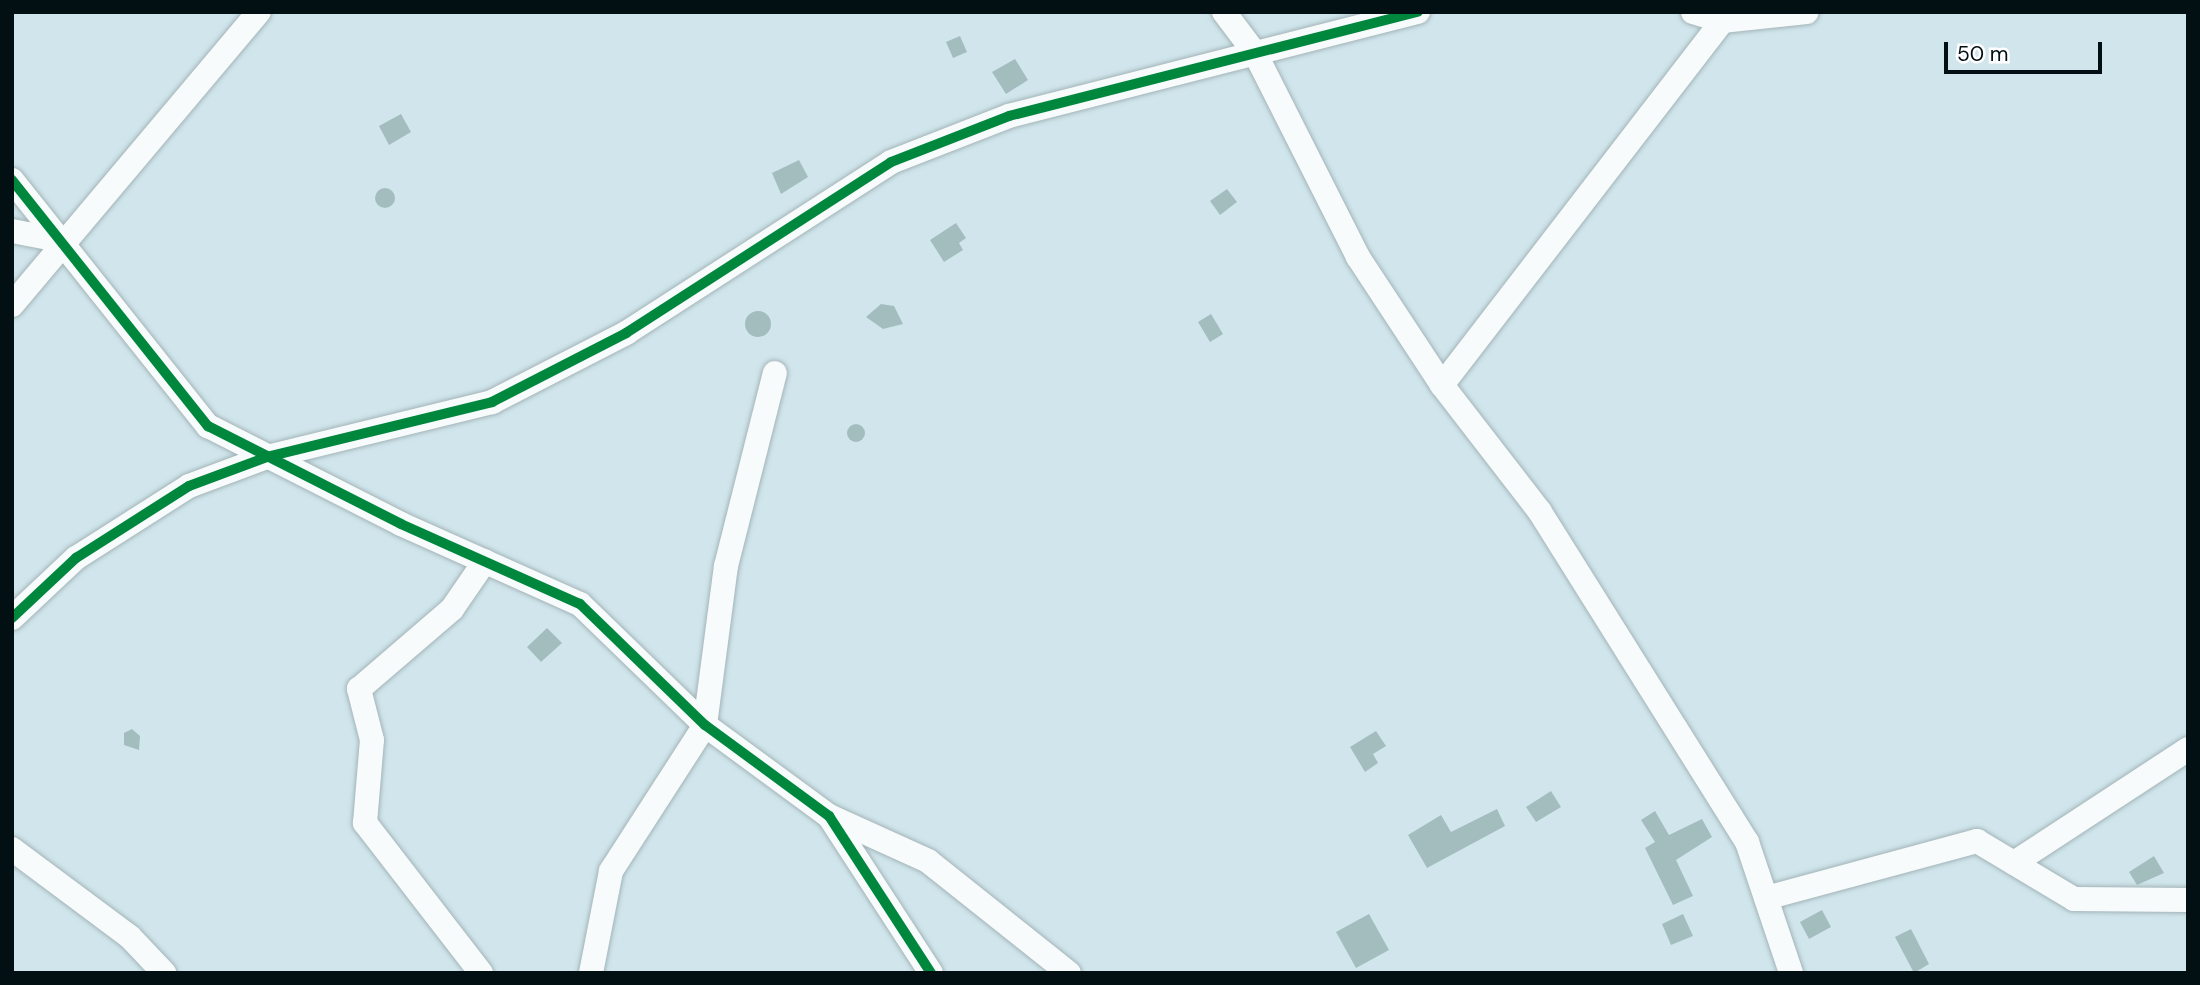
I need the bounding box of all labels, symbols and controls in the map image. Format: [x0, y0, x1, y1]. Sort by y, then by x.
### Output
scale bar [1948, 28, 2106, 72]
text: 50 m [1957, 40, 2008, 68]

